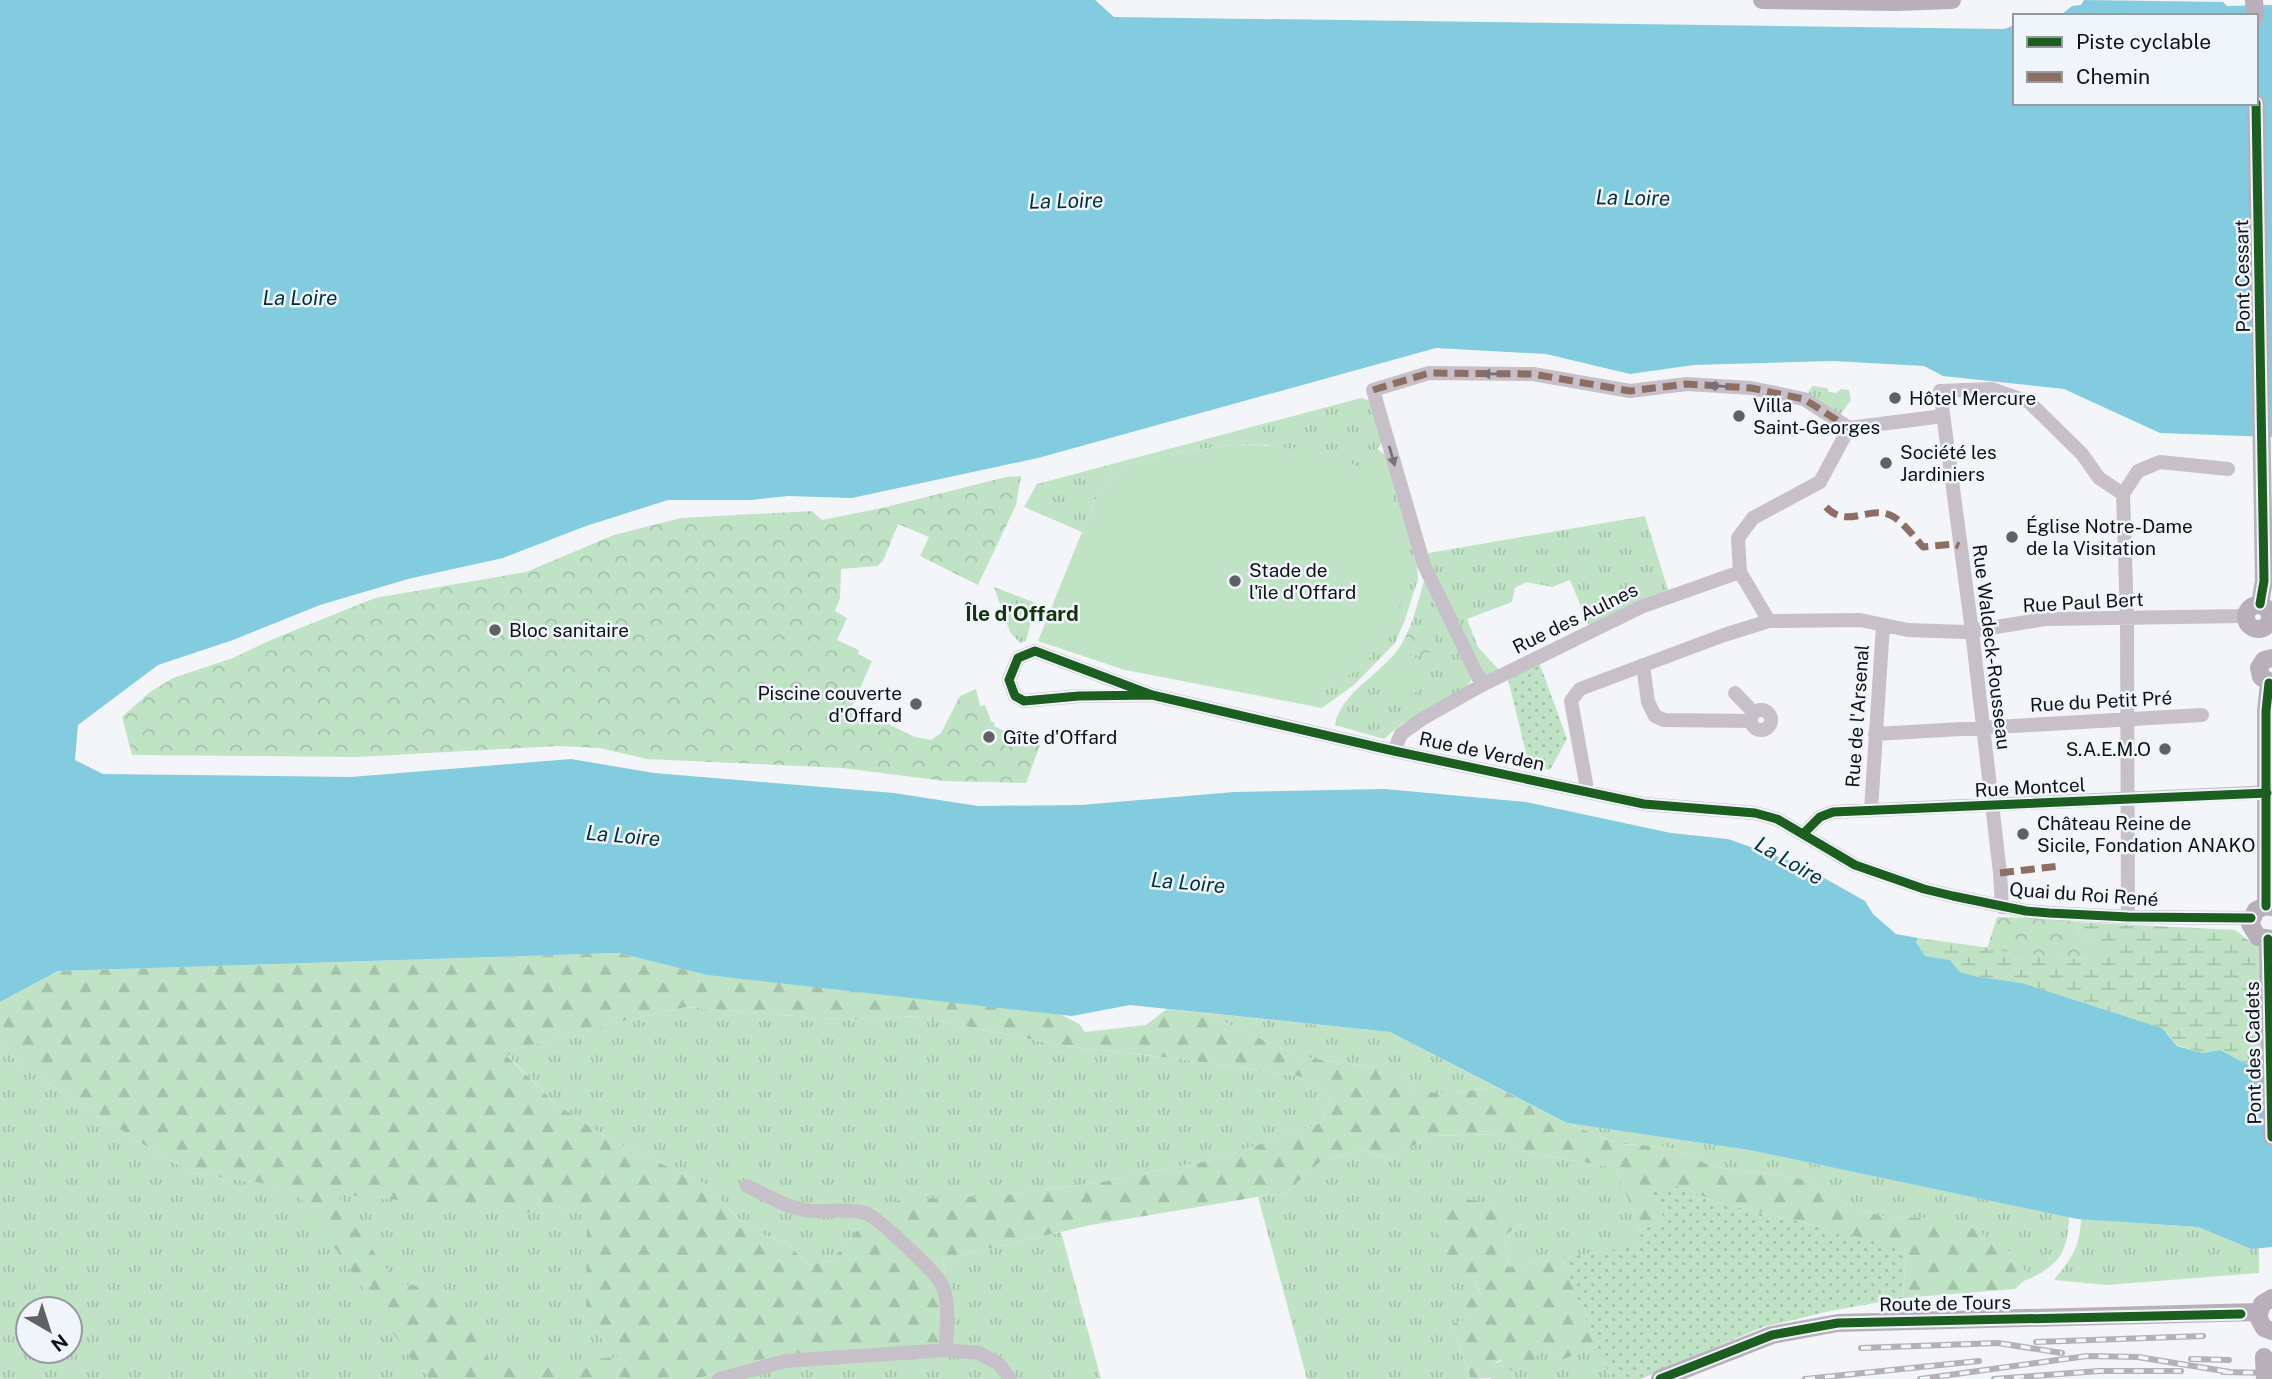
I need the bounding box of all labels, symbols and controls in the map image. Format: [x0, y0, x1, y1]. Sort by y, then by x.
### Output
legend [2013, 14, 2258, 105]
text: Piste cyclable [2076, 29, 2211, 54]
text: Chemin [2076, 64, 2150, 89]
water label: La Loire [1595, 184, 1671, 211]
water label: La Loire [1028, 187, 1104, 214]
street label: Pont Cessart [2230, 219, 2254, 333]
water label: La Loire [263, 285, 337, 310]
one-way arrow [1481, 368, 1503, 380]
one-way arrow [1706, 380, 1728, 391]
place label: Hôtel Mercure [1909, 387, 2036, 409]
marker: Hôtel Mercure [1887, 390, 1903, 406]
place label: Villa Saint-Georges [1753, 394, 1880, 438]
marker: Villa Saint-Georges [1731, 408, 1747, 424]
place label: Société les Jardiniers [1900, 441, 1997, 485]
one-way arrow [1388, 446, 1398, 467]
marker: Société les Jardiniers [1878, 455, 1894, 471]
place label: Église Notre-Dame de la Visitation [2026, 515, 2193, 559]
marker: Église Notre-Dame de la Visitation [2004, 529, 2020, 545]
street label: Rue Waldeck-Rousseau [1968, 543, 2016, 751]
place label: Stade de l'île d'Offard [1249, 559, 1356, 603]
marker: Stade de l'île d'Offard [1227, 573, 1243, 589]
street label: Rue des Aulnes [1509, 578, 1641, 658]
street label: Rue Paul Bert [2022, 588, 2144, 616]
district label: Île d'Offard [964, 601, 1079, 626]
place label: Bloc sanitaire [509, 619, 629, 641]
marker: Bloc sanitaire [487, 622, 503, 638]
street label: Rue de l'Arsenal [1841, 644, 1873, 788]
place label: Piscine couverte d'Offard [757, 682, 902, 726]
street label: Rue du Petit Pré [2029, 686, 2173, 716]
marker: Piscine couverte d'Offard [908, 696, 924, 712]
place label: Gîte d'Offard [1003, 726, 1117, 748]
street label: Rue de Verden [1417, 727, 1547, 775]
marker: Gîte d'Offard [981, 729, 997, 745]
place label: S.A.E.M.O [2066, 738, 2151, 760]
marker: S.A.E.M.O [2157, 741, 2173, 757]
street label: Rue Montcel [1974, 773, 2086, 801]
place label: Château Reine de Sicile, Fondation ANAKO [2037, 812, 2255, 856]
water label: La Loire [585, 820, 661, 851]
marker: Château Reine de Sicile, Fondation ANAKO [2015, 826, 2031, 842]
water label: La Loire [1751, 831, 1828, 890]
water label: La Loire [1150, 867, 1226, 898]
street label: Quai du Roi René [2009, 878, 2159, 910]
street label: Pont des Cadets [2241, 981, 2265, 1125]
street label: Route de Tours [1879, 1291, 2011, 1315]
north arrow [14, 1295, 84, 1365]
text: N [47, 1330, 72, 1356]

